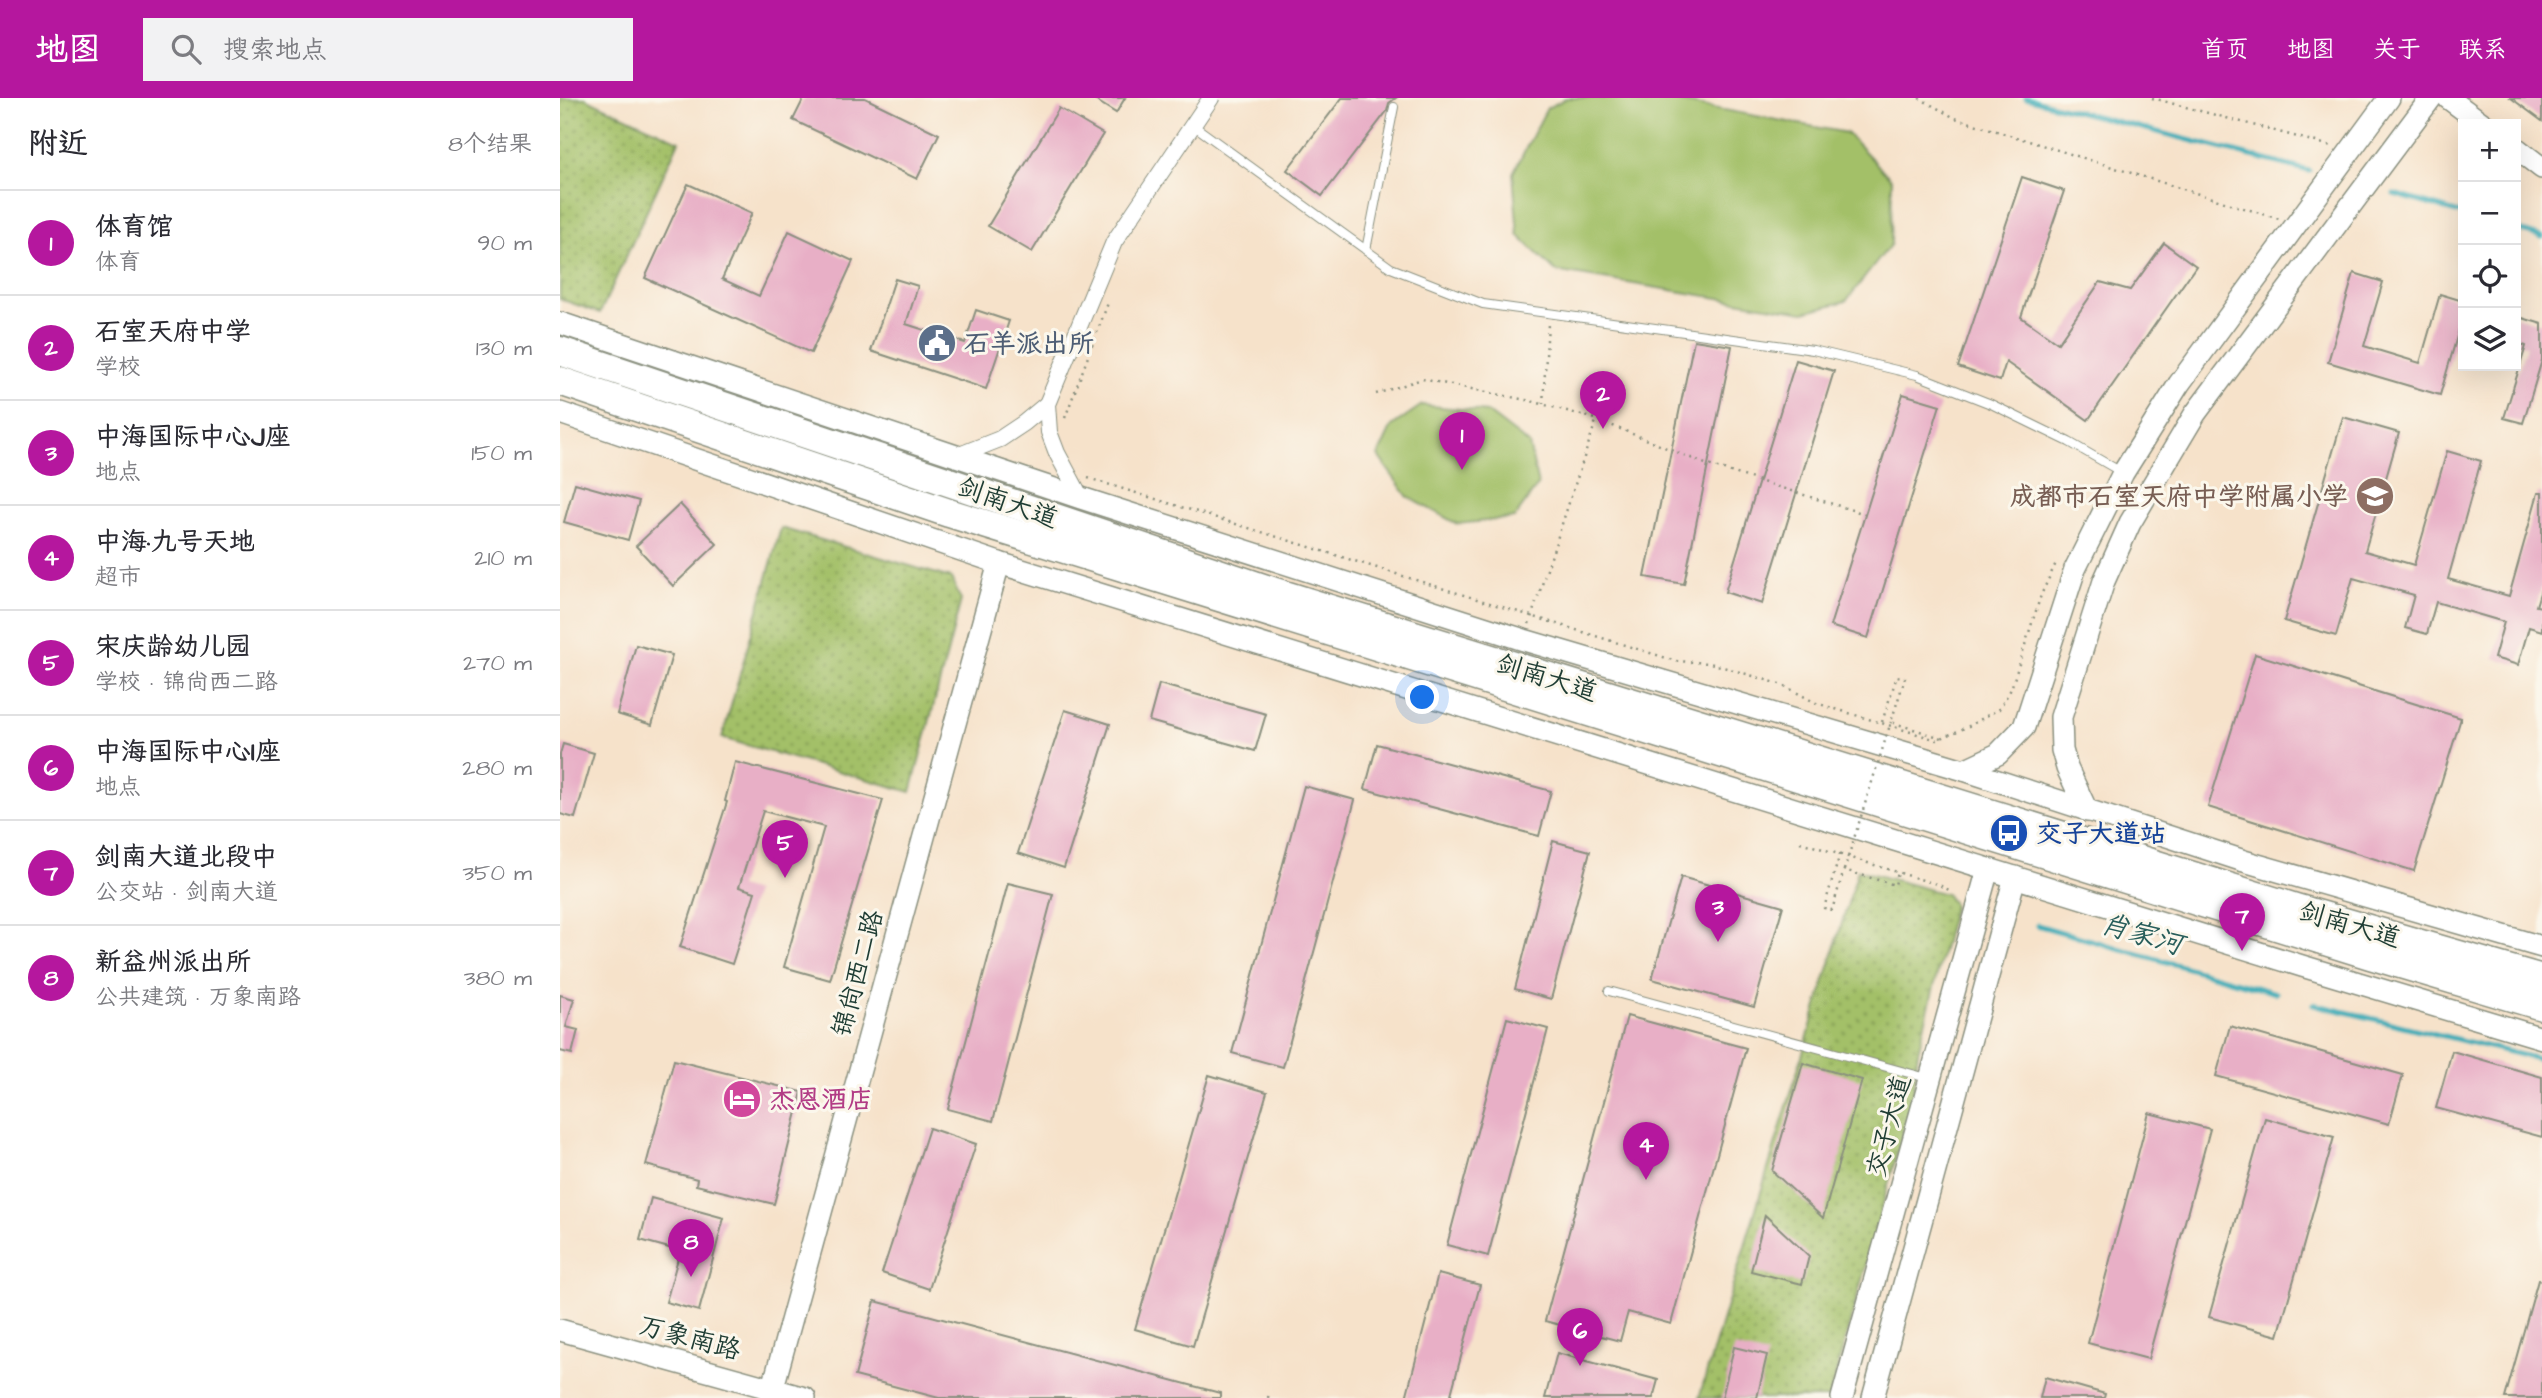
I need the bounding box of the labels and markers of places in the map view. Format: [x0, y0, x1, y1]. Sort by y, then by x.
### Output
public building icon: 石羊派出所 [916, 322, 958, 364]
place label: 石羊派出所 [964, 326, 1094, 362]
pin: 2 [1580, 371, 1626, 429]
pin: 1 [1439, 412, 1485, 470]
school or university icon: 成都市石室天府中学附属小学 [2354, 475, 2396, 517]
place label: 成都市石室天府中学附属小学 [2010, 479, 2348, 515]
bus stop icon: 交子大道站 [1988, 812, 2030, 854]
place label: 交子大道站 [2036, 816, 2166, 852]
pin: 5 [762, 820, 808, 878]
pin: 3 [1695, 884, 1741, 942]
pin: 7 [2219, 893, 2265, 951]
hotel icon: 杰恩酒店 [721, 1078, 763, 1120]
place label: 杰恩酒店 [769, 1082, 873, 1118]
pin: 4 [1623, 1122, 1669, 1180]
pin: 8 [668, 1219, 714, 1277]
pin: 6 [1557, 1308, 1603, 1366]

